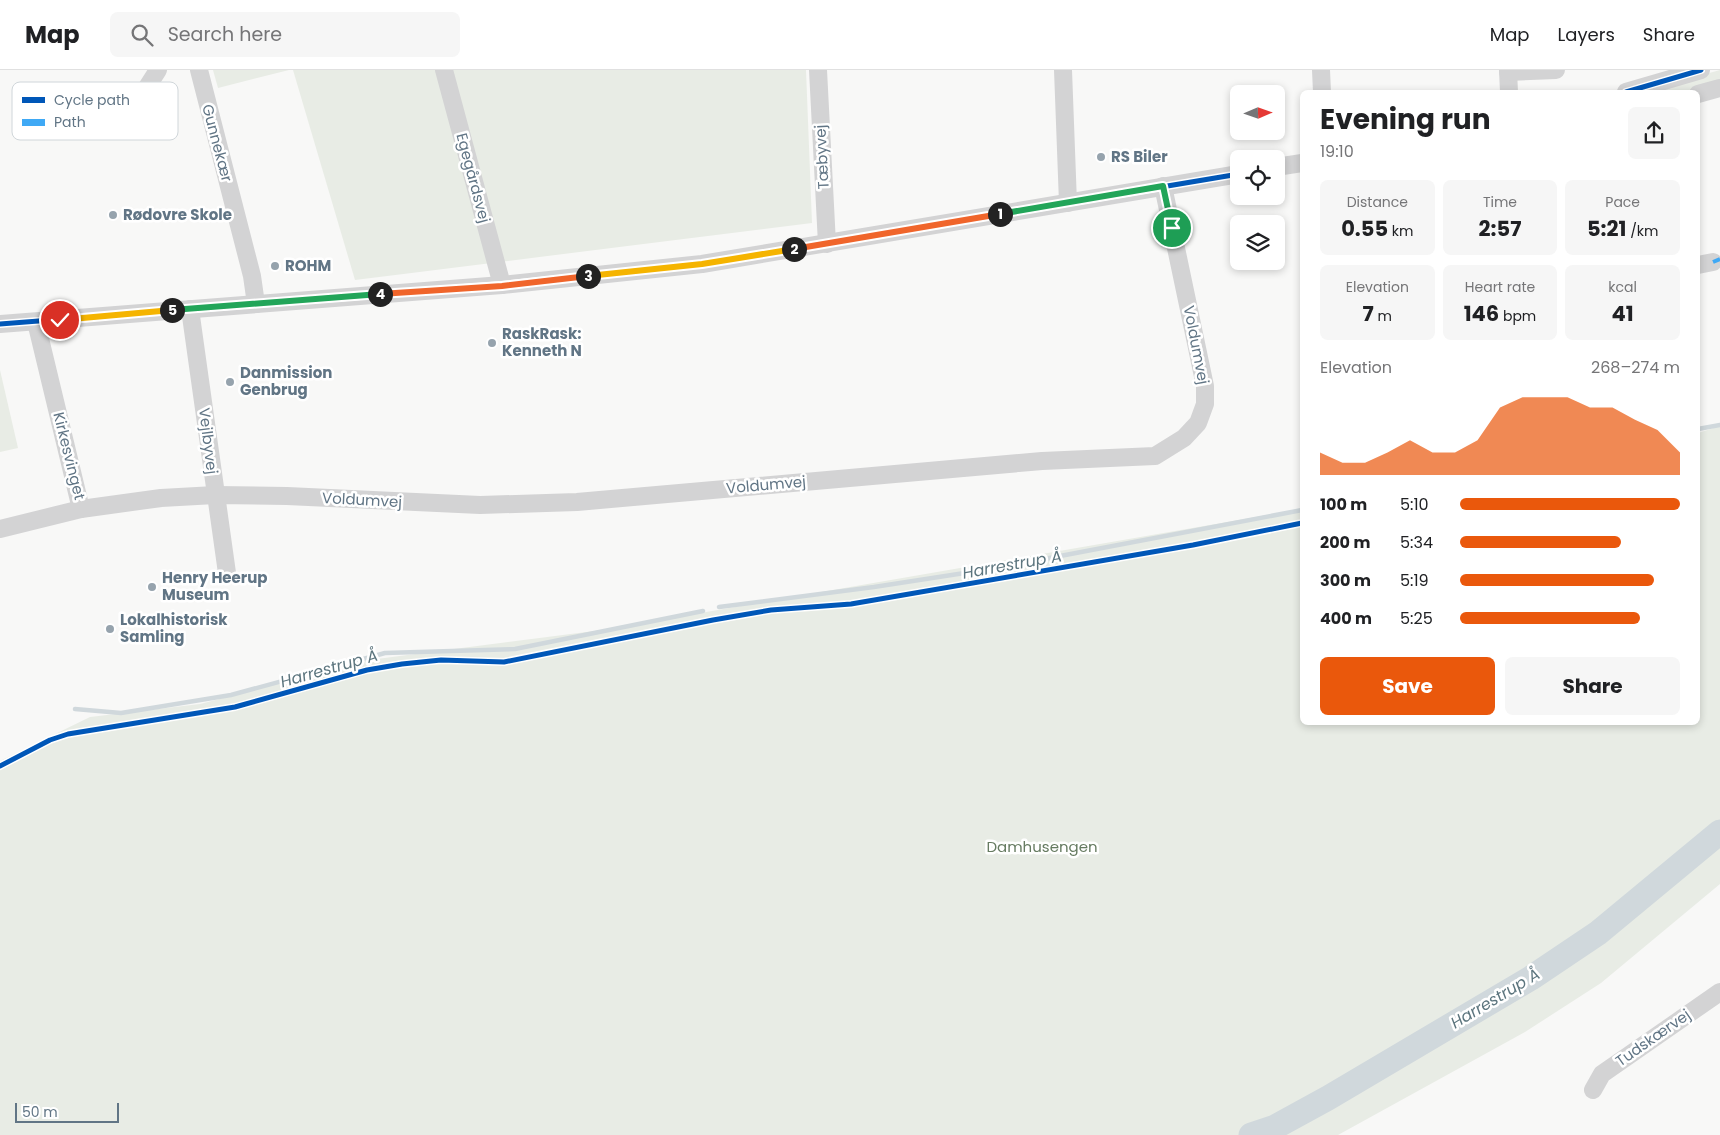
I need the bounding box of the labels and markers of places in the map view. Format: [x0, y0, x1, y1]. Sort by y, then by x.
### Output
place label: RS Biler [1111, 146, 1168, 167]
marker: RS Biler [1095, 151, 1107, 163]
pin: 1 [988, 202, 1012, 226]
place label: Rødovre Skole [123, 204, 232, 225]
pin [1151, 207, 1193, 249]
marker: Rødovre Skole [107, 209, 119, 221]
pin: 2 [782, 236, 806, 262]
place label: ROHM [285, 255, 331, 276]
marker: ROHM [269, 260, 281, 272]
pin: 3 [576, 264, 600, 288]
pin: 4 [368, 282, 392, 306]
pin: 5 [160, 298, 184, 322]
pin [39, 299, 81, 341]
place label: RaskRask: Kenneth N [502, 323, 582, 361]
marker: RaskRask: Kenneth N [486, 337, 498, 349]
place label: Danmission Genbrug [240, 362, 332, 400]
marker: Danmission Genbrug [224, 376, 236, 388]
place label: Henry Heerup Museum [162, 567, 268, 605]
marker: Henry Heerup Museum [146, 581, 158, 593]
place label: Lokalhistorisk Samling [120, 609, 228, 647]
marker: Lokalhistorisk Samling [104, 623, 116, 635]

